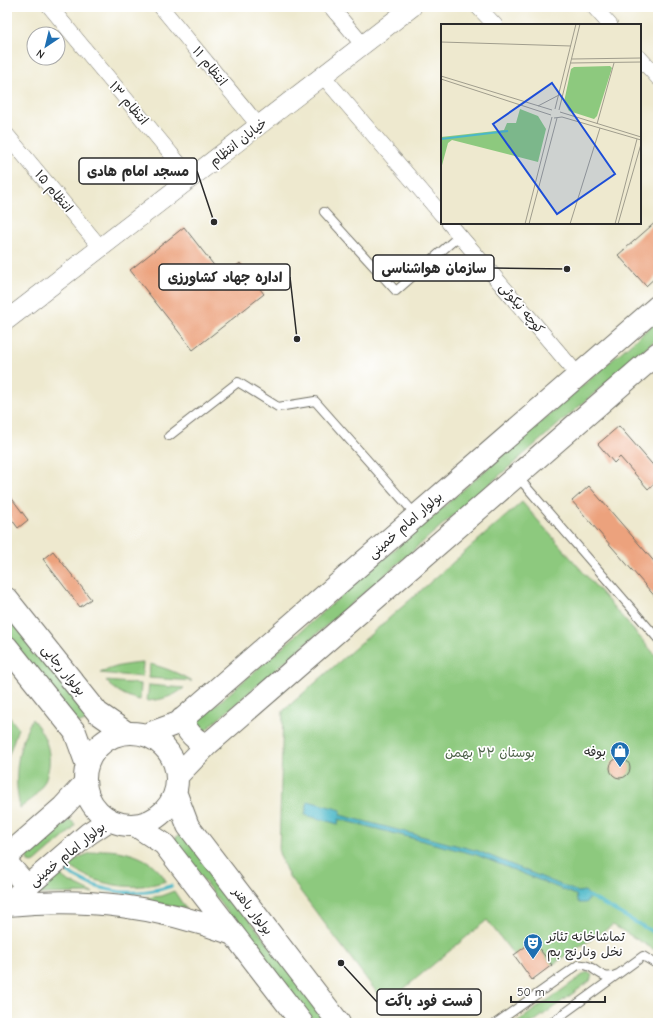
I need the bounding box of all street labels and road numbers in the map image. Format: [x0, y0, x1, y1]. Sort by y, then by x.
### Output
street label: انتظام ۱۱ [187, 43, 230, 91]
street label: انتظام ۱۳ [104, 78, 151, 130]
street label: خیابان انتظام [206, 115, 272, 171]
street label: انتظام ۱۵ [30, 167, 76, 217]
street label: کوچه نیکوئی [495, 279, 548, 338]
street label: بولوار امام خمینی [365, 489, 447, 564]
street label: بولوار رجایی [37, 642, 89, 700]
street label: بولوار امام خمینی [26, 819, 110, 892]
street label: بولوار باهنر [228, 884, 276, 938]

